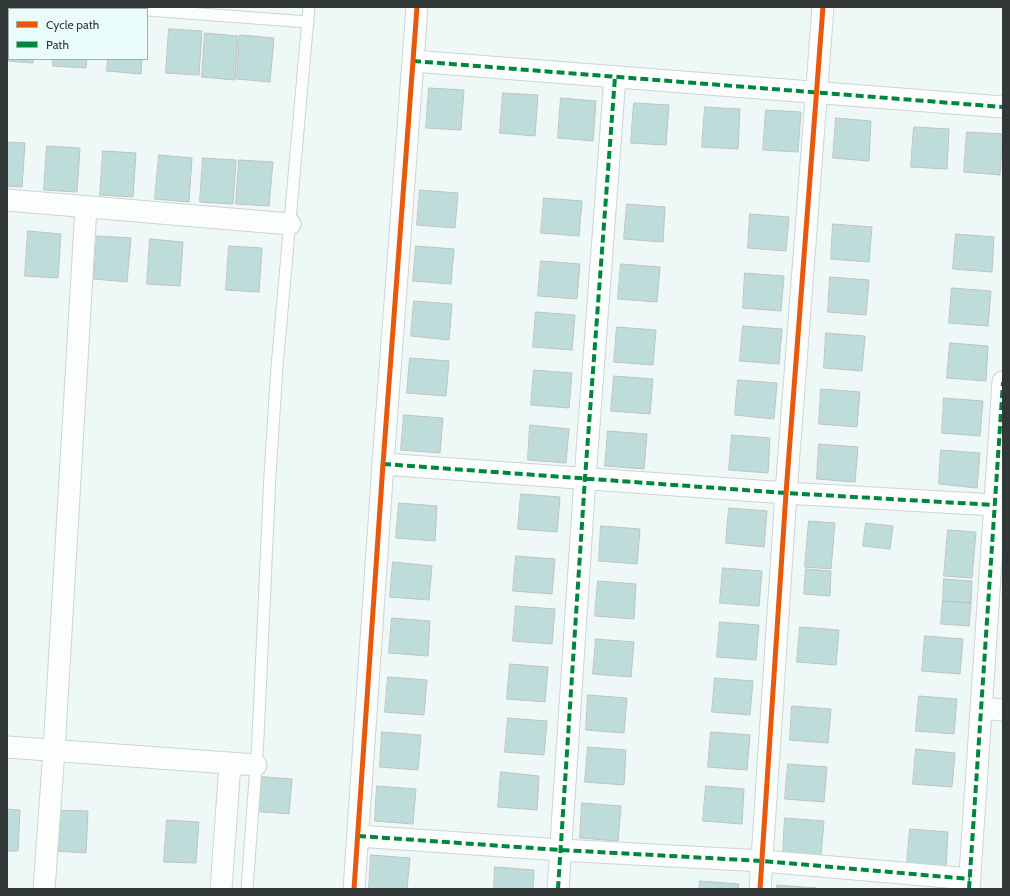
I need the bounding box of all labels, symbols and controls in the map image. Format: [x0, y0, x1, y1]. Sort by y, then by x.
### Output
legend [8, 8, 148, 60]
text: Cycle path [46, 17, 99, 32]
text: Path [46, 37, 69, 52]

